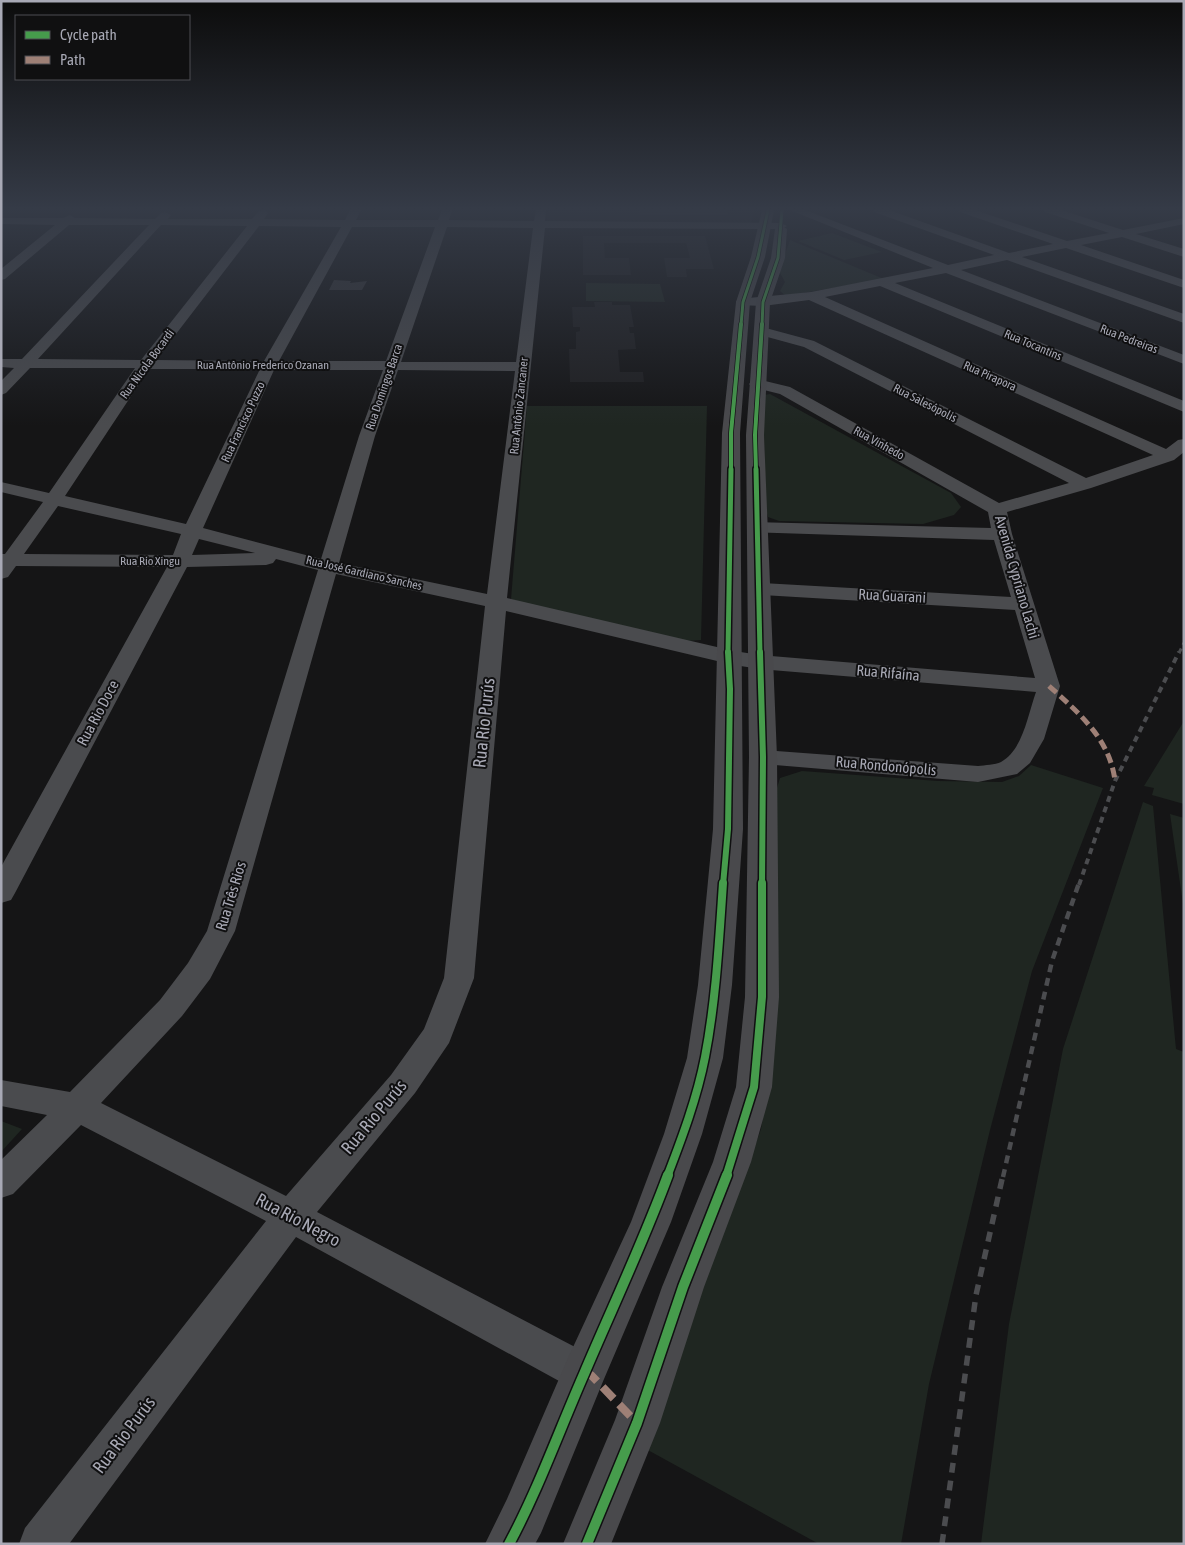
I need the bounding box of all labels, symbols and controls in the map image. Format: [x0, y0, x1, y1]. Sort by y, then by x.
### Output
legend [15, 15, 190, 80]
text: Cycle path [60, 26, 117, 43]
text: Path [60, 51, 86, 68]
street label: Rua Pedreiras [1098, 322, 1160, 356]
street label: Rua Nicola Bocardi [117, 326, 177, 402]
street label: Rua Tocantins [1002, 327, 1064, 363]
street label: Rua Domingos Barca [363, 342, 405, 432]
street label: Rua Antônio Zancaner [507, 356, 531, 455]
street label: Rua Antônio Frederico Ozanan [197, 358, 329, 372]
street label: Rua Pirapora [961, 358, 1019, 394]
street label: Rua Francisco Puzzo [218, 379, 268, 465]
street label: Rua Salesópolis [891, 381, 959, 425]
street label: Rua Vinhedo [851, 423, 907, 463]
street label: Avenida Cypriano Lachi [992, 513, 1043, 640]
street label: Rua José Gardiano Sanches [305, 553, 423, 593]
street label: Rua Rio Xingu [120, 554, 180, 568]
street label: Rua Guarani [858, 585, 926, 606]
street label: Rua Rifaína [856, 661, 920, 684]
street label: Rua Rio Doce [73, 677, 122, 748]
street label: Rua Rio Purús [468, 677, 499, 769]
street label: Rua Rondonópolis [835, 753, 937, 778]
street label: Rua Três Rios [212, 859, 249, 932]
street label: Rua Rio Purús [336, 1075, 411, 1158]
street label: Rua Rio Negro [252, 1188, 344, 1251]
street label: Rua Rio Purús [88, 1392, 159, 1477]

